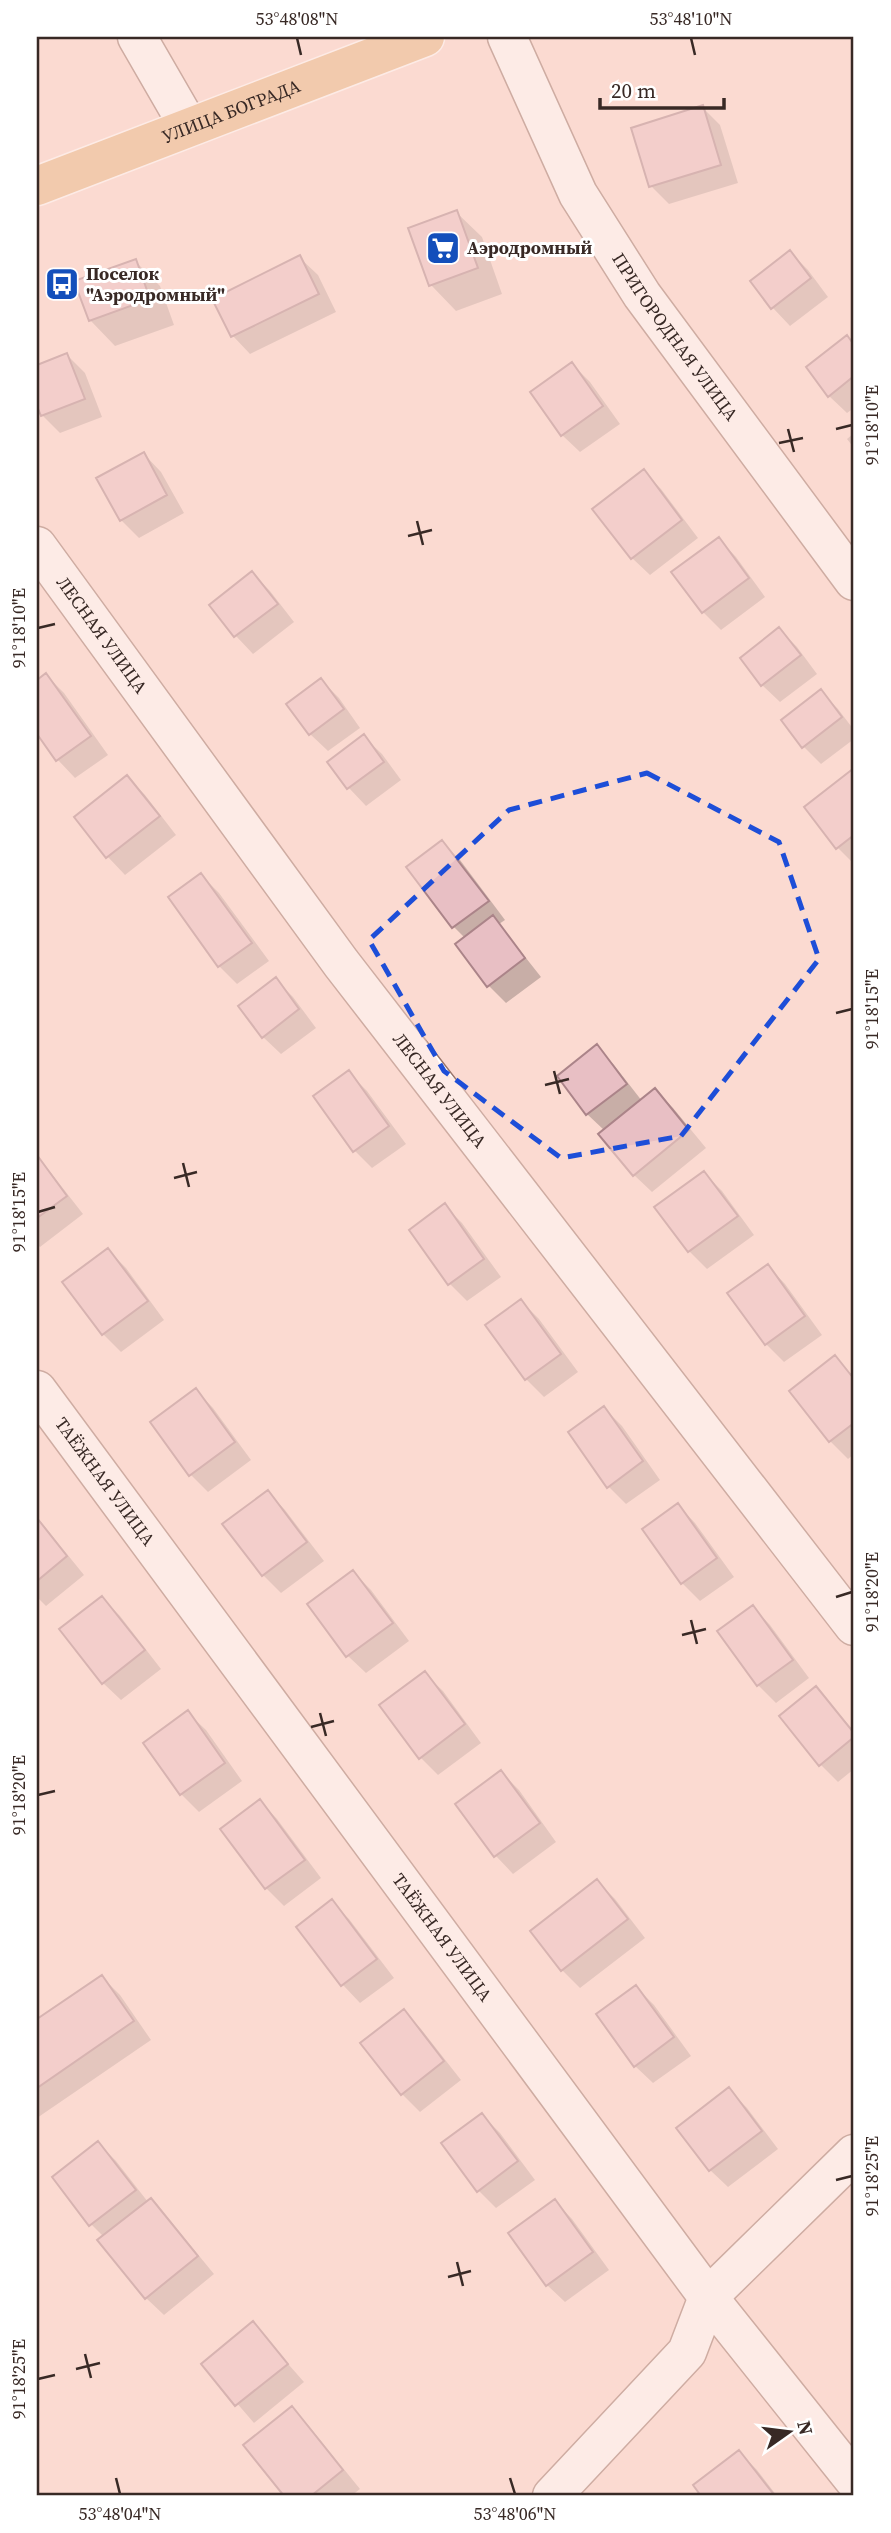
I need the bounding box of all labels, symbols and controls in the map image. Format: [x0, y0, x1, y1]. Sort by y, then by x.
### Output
text: 53°48'08"N [256, 6, 338, 31]
text: 53°48'10"N [650, 6, 732, 31]
scale bar [600, 66, 725, 110]
street label: УЛИЦА БОГРАДА [158, 73, 304, 149]
text: 20 m [611, 76, 656, 105]
supermarket icon: Аэродромный [424, 229, 462, 267]
place label: Аэродромный [467, 235, 593, 260]
street label: ПРИГОРОДНАЯ УЛИЦА [606, 248, 744, 426]
place label: Поселок "Аэродромный" [86, 261, 225, 307]
bus stop icon: Поселок "Аэродромный" [43, 265, 81, 303]
text: 91°18'10"E [859, 385, 884, 465]
street label: ЛЕСНАЯ УЛИЦА [51, 571, 154, 698]
text: 91°18'10"E [6, 588, 31, 668]
text: 91°18'15"E [859, 969, 884, 1049]
street label: ЛЕСНАЯ УЛИЦА [387, 1027, 493, 1153]
text: 91°18'15"E [6, 1172, 31, 1252]
street label: ТАЁЖНАЯ УЛИЦА [49, 1412, 161, 1551]
text: 91°18'20"E [859, 1552, 884, 1632]
text: 91°18'20"E [6, 1755, 31, 1835]
street label: ТАЁЖНАЯ УЛИЦА [387, 1868, 498, 2007]
text: 91°18'25"E [859, 2136, 884, 2216]
text: 91°18'25"E [6, 2339, 31, 2419]
north arrow [754, 2396, 824, 2466]
text: N [791, 2418, 820, 2438]
text: 53°48'04"N [79, 2501, 161, 2526]
text: 53°48'06"N [474, 2501, 556, 2526]

